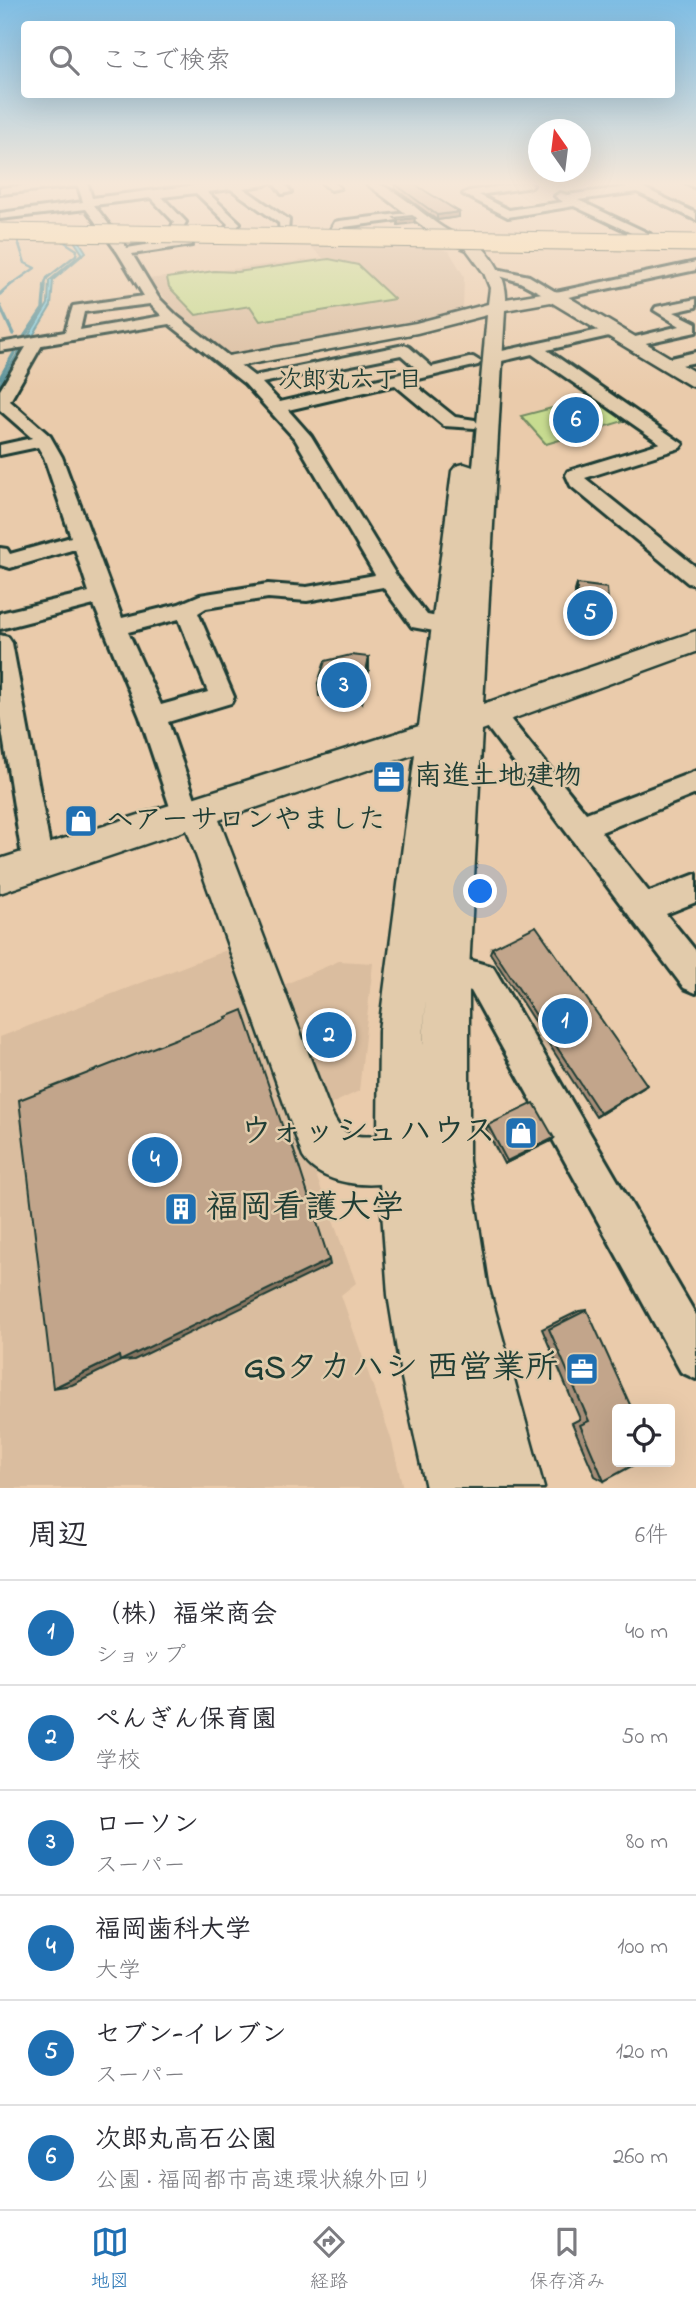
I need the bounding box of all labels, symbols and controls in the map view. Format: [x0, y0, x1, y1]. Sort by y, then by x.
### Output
search box [21, 21, 675, 98]
icon: search [45, 41, 83, 79]
text: ここで検索 [101, 43, 231, 81]
north arrow [528, 119, 591, 182]
district label: 次郎丸六丁目 [278, 364, 422, 399]
pin: 6 [553, 394, 599, 446]
pin: 5 [567, 587, 613, 639]
pin: 3 [321, 659, 367, 711]
place label: 南進土地建物 [414, 757, 582, 798]
office icon: 南進土地建物 [370, 758, 408, 796]
place label: ヘアーサロンやました [106, 801, 386, 842]
shop icon: ヘアーサロンやました [62, 802, 100, 840]
your location [463, 874, 497, 908]
pin: 1 [542, 995, 588, 1047]
pin: 2 [306, 1009, 352, 1061]
place label: ウォッシュハウス [239, 1109, 496, 1157]
shop icon: ウォッシュハウス [502, 1114, 540, 1152]
pin: 4 [132, 1134, 178, 1186]
place label: 福岡看護大学 [206, 1185, 404, 1233]
building icon: 福岡看護大学 [162, 1190, 200, 1228]
place label: GSタカハシ 西営業所 [244, 1345, 558, 1393]
office icon: GSタカハシ 西営業所 [563, 1350, 601, 1388]
map controls [612, 1404, 675, 1467]
button: locate [612, 1404, 675, 1467]
text: 周辺 [28, 1515, 88, 1559]
text: 6件 [635, 1520, 668, 1553]
text: （株）福栄商会 [95, 1597, 277, 1635]
text: 1 [47, 1616, 55, 1649]
text: 40 m [625, 1616, 668, 1649]
text: ショップ [95, 1640, 186, 1673]
text: ぺんぎん保育園 [95, 1702, 277, 1740]
text: 2 [45, 1721, 57, 1754]
text: 50 m [621, 1721, 668, 1754]
text: 学校 [95, 1745, 141, 1778]
text: ローソン [95, 1807, 199, 1845]
text: 3 [46, 1826, 56, 1859]
text: 80 m [626, 1826, 668, 1859]
text: スーパー [95, 1850, 186, 1883]
text: 福岡歯科大学 [95, 1912, 251, 1950]
text: 4 [46, 1931, 56, 1964]
text: 100 m [617, 1931, 668, 1964]
text: 大学 [95, 1955, 141, 1988]
text: セブン-イレブン [95, 2017, 287, 2055]
text: 5 [44, 2036, 58, 2069]
text: 120 m [616, 2036, 668, 2069]
text: スーパー [95, 2060, 186, 2093]
text: 次郎丸高石公園 [95, 2122, 277, 2160]
text: 6 [46, 2141, 56, 2174]
text: 260 m [613, 2141, 668, 2174]
text: 公園 · 福岡都市高速環状線外回り [95, 2165, 433, 2198]
tab: 地図 [91, 2223, 129, 2296]
tab: 経路 [310, 2223, 348, 2296]
tab: 保存済み [529, 2223, 605, 2296]

